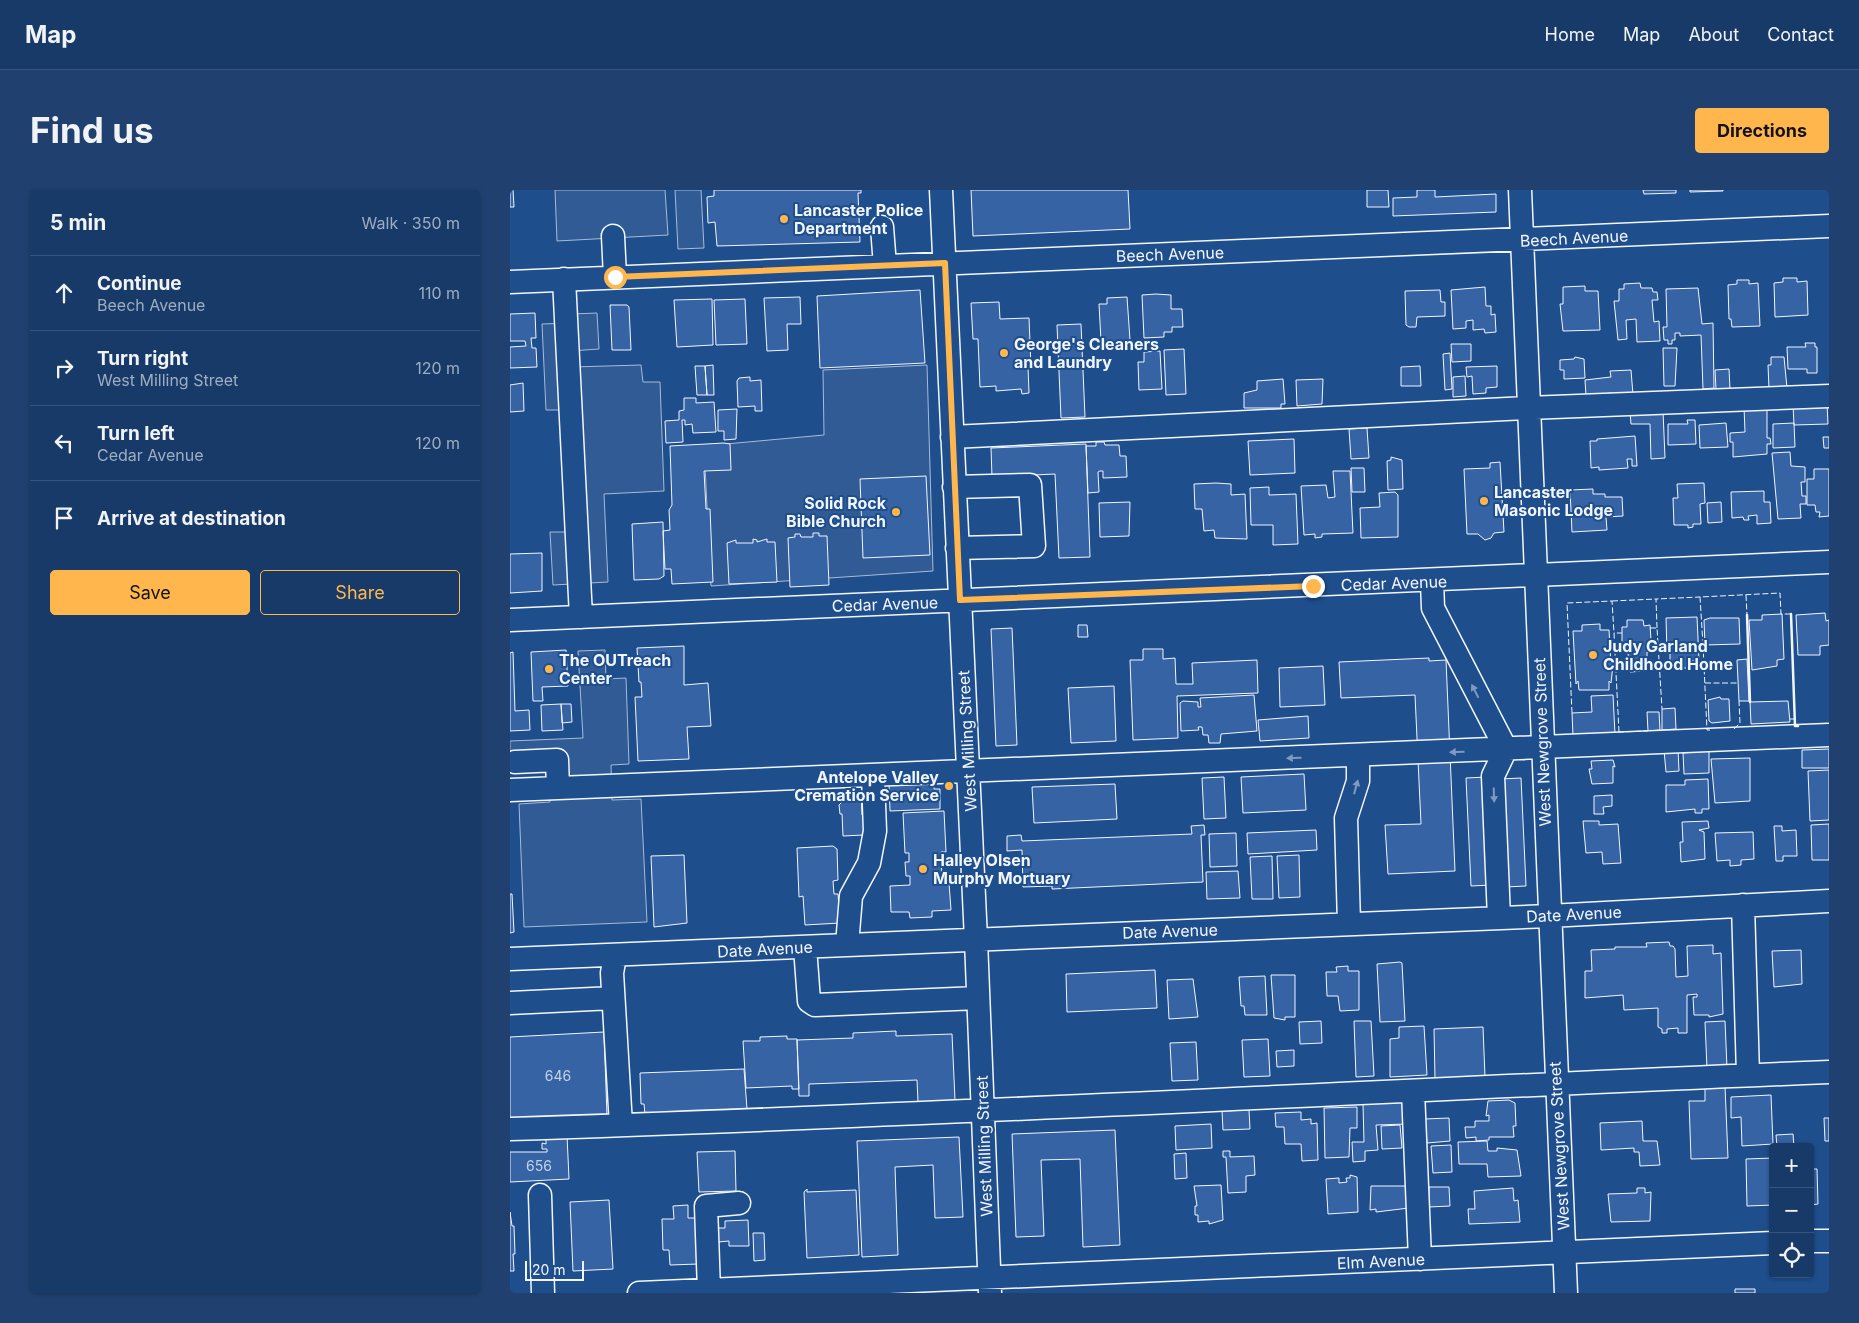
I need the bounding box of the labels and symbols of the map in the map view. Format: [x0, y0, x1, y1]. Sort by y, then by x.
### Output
place label: Lancaster Police Department [794, 200, 923, 238]
marker: Lancaster Police Department [778, 213, 790, 225]
street label: Beech Avenue [1519, 225, 1629, 251]
street label: Beech Avenue [1115, 242, 1225, 266]
route start [604, 266, 627, 289]
place label: George's Cleaners and Laundry [1014, 334, 1159, 372]
marker: George's Cleaners and Laundry [998, 347, 1010, 359]
place label: Lancaster Masonic Lodge [1494, 482, 1613, 520]
place label: Solid Rock Bible Church [786, 493, 887, 531]
marker: Lancaster Masonic Lodge [1478, 495, 1490, 507]
marker: Solid Rock Bible Church [890, 506, 902, 518]
street label: Cedar Avenue [1340, 571, 1448, 595]
route end [1302, 575, 1325, 598]
street label: Cedar Avenue [831, 592, 939, 616]
place label: Judy Garland Childhood Home [1603, 636, 1733, 674]
marker: Judy Garland Childhood Home [1587, 649, 1599, 661]
place label: The OUTreach Center [559, 650, 671, 688]
street label: West Newgrove Street [1529, 657, 1555, 827]
marker: The OUTreach Center [543, 663, 555, 675]
street label: West Milling Street [953, 670, 981, 812]
one-way arrow [1471, 683, 1479, 698]
one-way arrow [1449, 748, 1465, 756]
one-way arrow [1286, 755, 1302, 763]
place label: Antelope Valley Cremation Service [794, 767, 939, 805]
marker: Antelope Valley Cremation Service [943, 780, 955, 792]
one-way arrow [1352, 780, 1360, 795]
one-way arrow [1490, 788, 1498, 804]
place label: Halley Olsen Murphy Mortuary [933, 850, 1071, 888]
marker: Halley Olsen Murphy Mortuary [917, 863, 929, 875]
street label: Date Avenue [1526, 902, 1622, 926]
street label: Date Avenue [1122, 919, 1218, 943]
street label: Date Avenue [717, 937, 813, 961]
street label: West Newgrove Street [1545, 1061, 1573, 1231]
house number: 646 [545, 1067, 571, 1084]
street label: West Milling Street [972, 1075, 996, 1217]
house number: 656 [526, 1157, 552, 1174]
street label: Elm Avenue [1336, 1249, 1426, 1273]
scale bar [525, 1258, 584, 1281]

